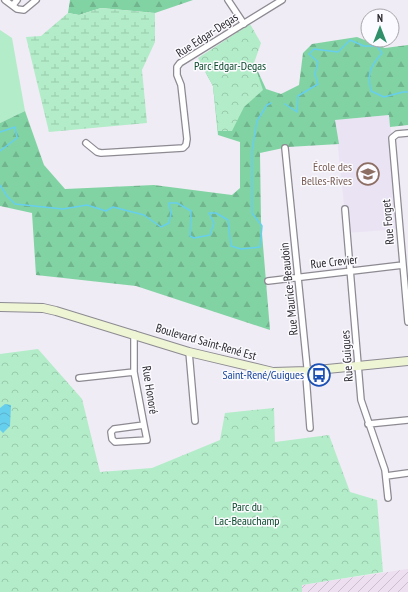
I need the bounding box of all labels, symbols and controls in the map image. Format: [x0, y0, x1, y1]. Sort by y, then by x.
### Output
north arrow [360, 8, 400, 48]
street label: Rue Edgar-Degas [173, 9, 240, 60]
text: N [377, 11, 383, 25]
park label: Parc Edgar-Degas [194, 58, 266, 73]
place label: École des Belles-Rives [301, 159, 352, 188]
school or university icon: École des Belles-Rives [355, 161, 381, 187]
street label: Rue Forget [378, 198, 397, 245]
street label: Rue Maurice-Beaudoin [276, 242, 301, 336]
street label: Rue Crevier [310, 251, 359, 271]
street label: Boulevard Saint-René Est [154, 320, 259, 363]
street label: Rue Guigues [337, 330, 356, 382]
bus stop icon: Saint-René/Guigues [306, 362, 332, 388]
street label: Rue Honoré [139, 365, 162, 415]
place label: Saint-René/Guigues [223, 367, 304, 382]
park label: Parc du Lac-Beauchamp [215, 499, 279, 528]

